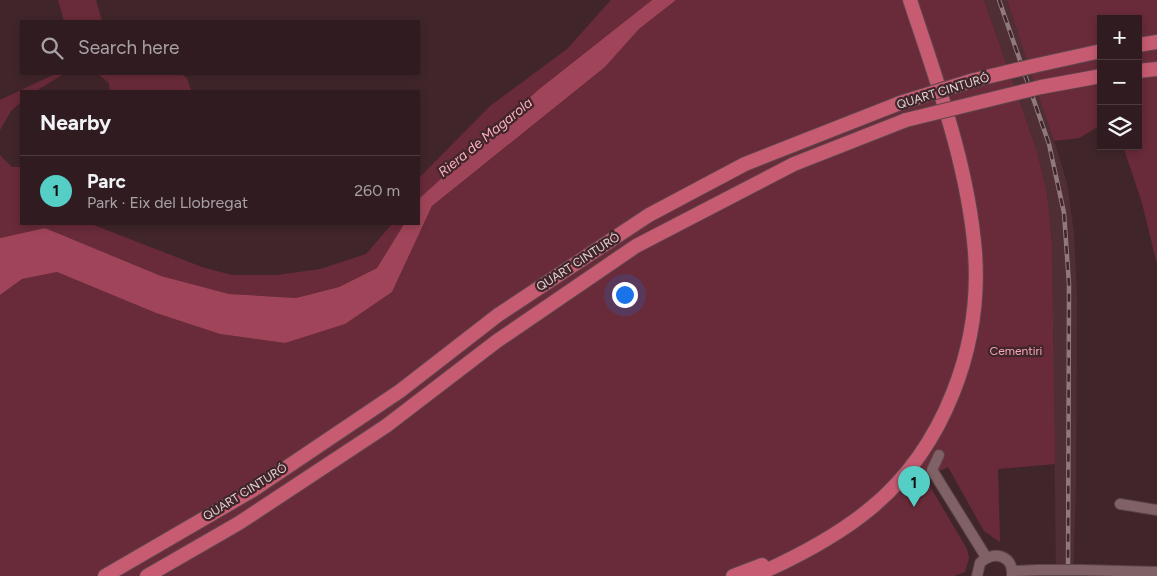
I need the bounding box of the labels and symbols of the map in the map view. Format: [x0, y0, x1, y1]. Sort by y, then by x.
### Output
street label: QUART CINTURÓ [895, 70, 991, 112]
water label: Riera de Magarola [435, 94, 536, 181]
street label: QUART CINTURÓ [534, 230, 622, 294]
your location [612, 282, 638, 308]
park label: Cementiri [990, 344, 1042, 358]
street label: QUART CINTURÓ [201, 461, 289, 523]
pin: 1 [898, 466, 930, 507]

